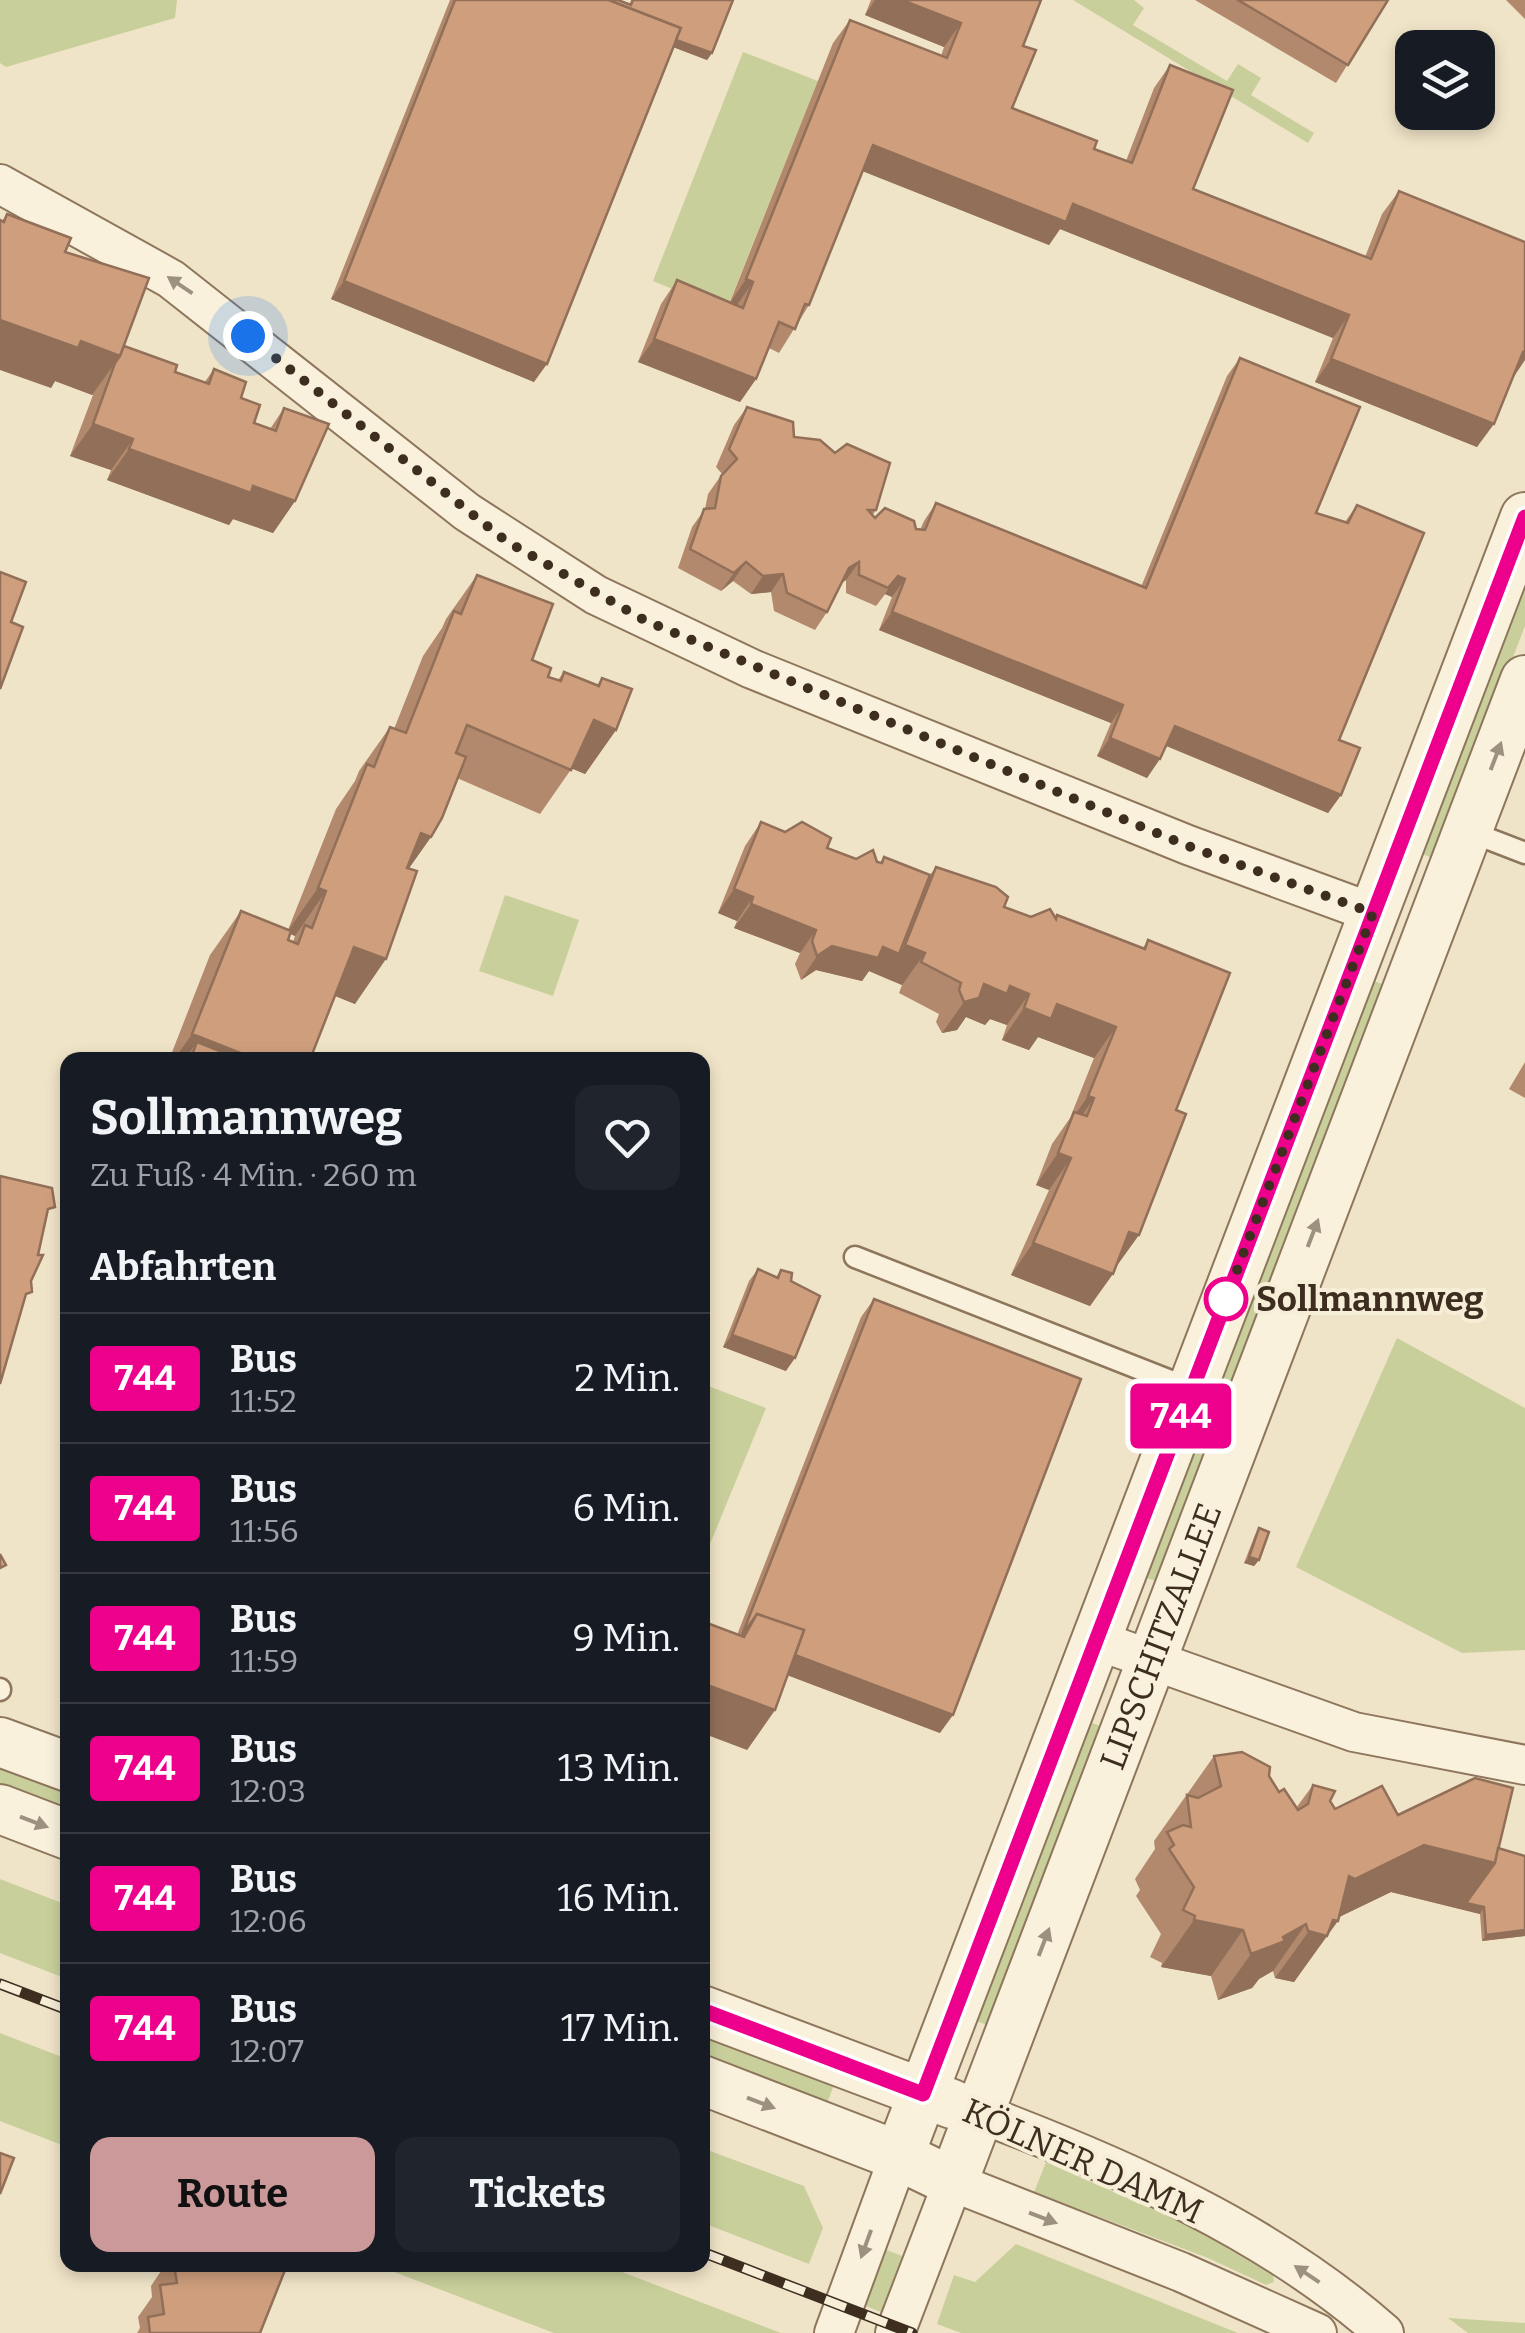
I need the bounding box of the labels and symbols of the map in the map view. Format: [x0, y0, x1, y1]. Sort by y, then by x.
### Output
one-way arrow [166, 276, 193, 295]
your location [223, 311, 273, 361]
one-way arrow [1489, 740, 1505, 770]
one-way arrow [1306, 1217, 1321, 1247]
marker: Sollmannweg [1205, 1278, 1247, 1320]
place label: Sollmannweg [1256, 1278, 1484, 1320]
line badge: 744 [1124, 1384, 1238, 1448]
street label: LIPSCHITZALLEE [1091, 1497, 1230, 1775]
one-way arrow [19, 1815, 49, 1830]
one-way arrow [1036, 1927, 1052, 1957]
street label: KÖLNER DAMM [957, 2089, 1209, 2233]
one-way arrow [746, 2095, 776, 2111]
one-way arrow [1029, 2211, 1059, 2226]
one-way arrow [858, 2230, 873, 2260]
one-way arrow [1293, 2265, 1321, 2283]

